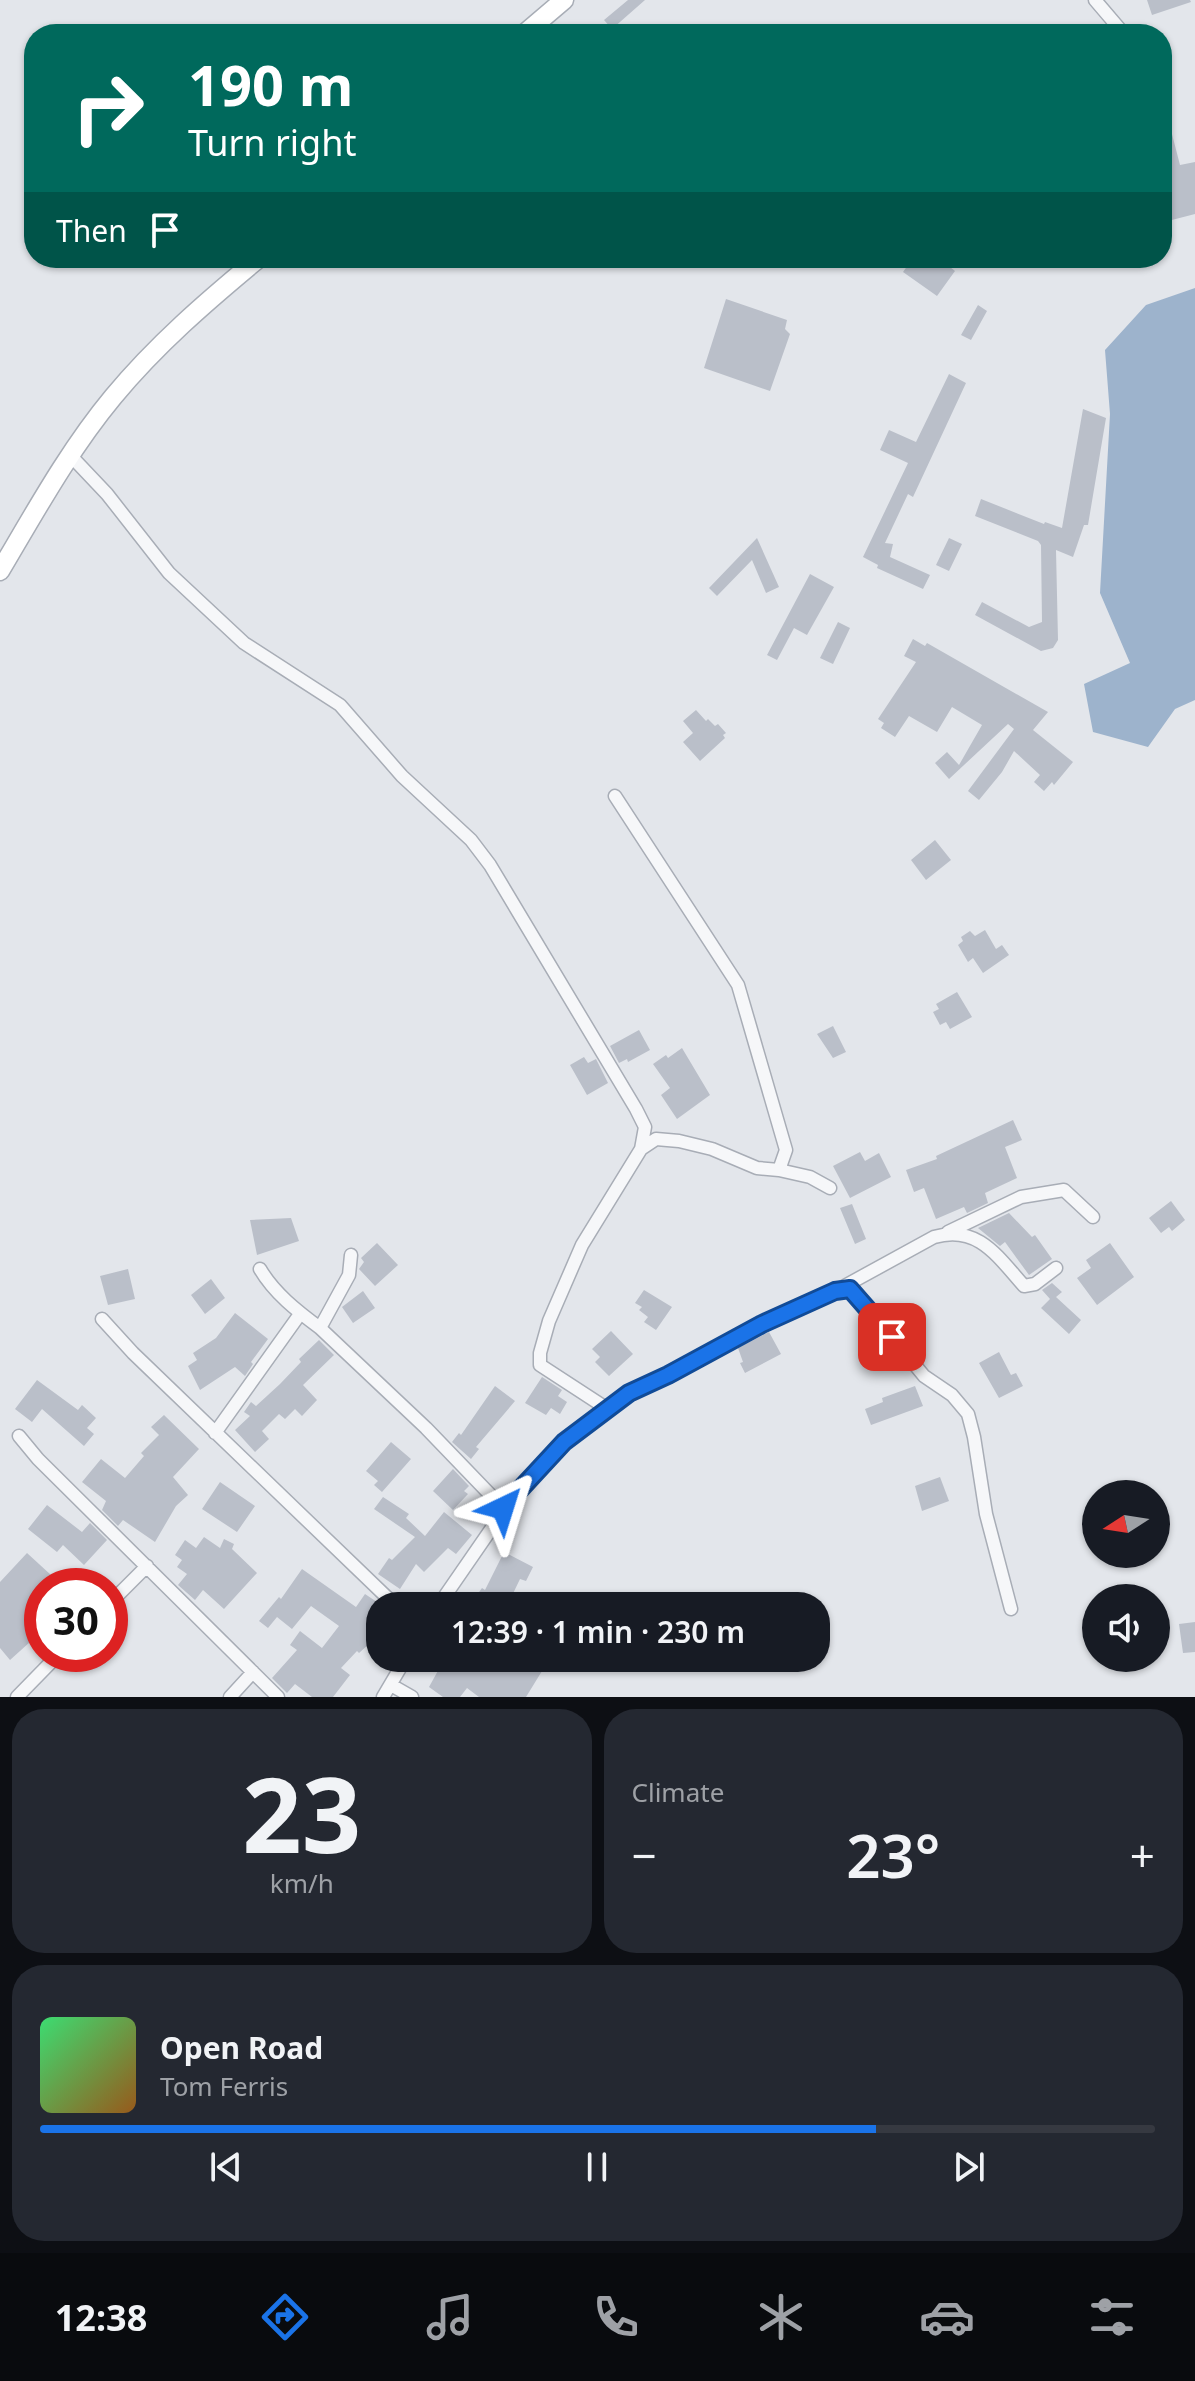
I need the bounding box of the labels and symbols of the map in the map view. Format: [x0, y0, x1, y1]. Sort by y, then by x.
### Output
pin [858, 1303, 926, 1371]
position arrow [461, 1466, 545, 1550]
north arrow [1082, 1480, 1170, 1568]
speed limit sign: 30 [24, 1568, 128, 1672]

